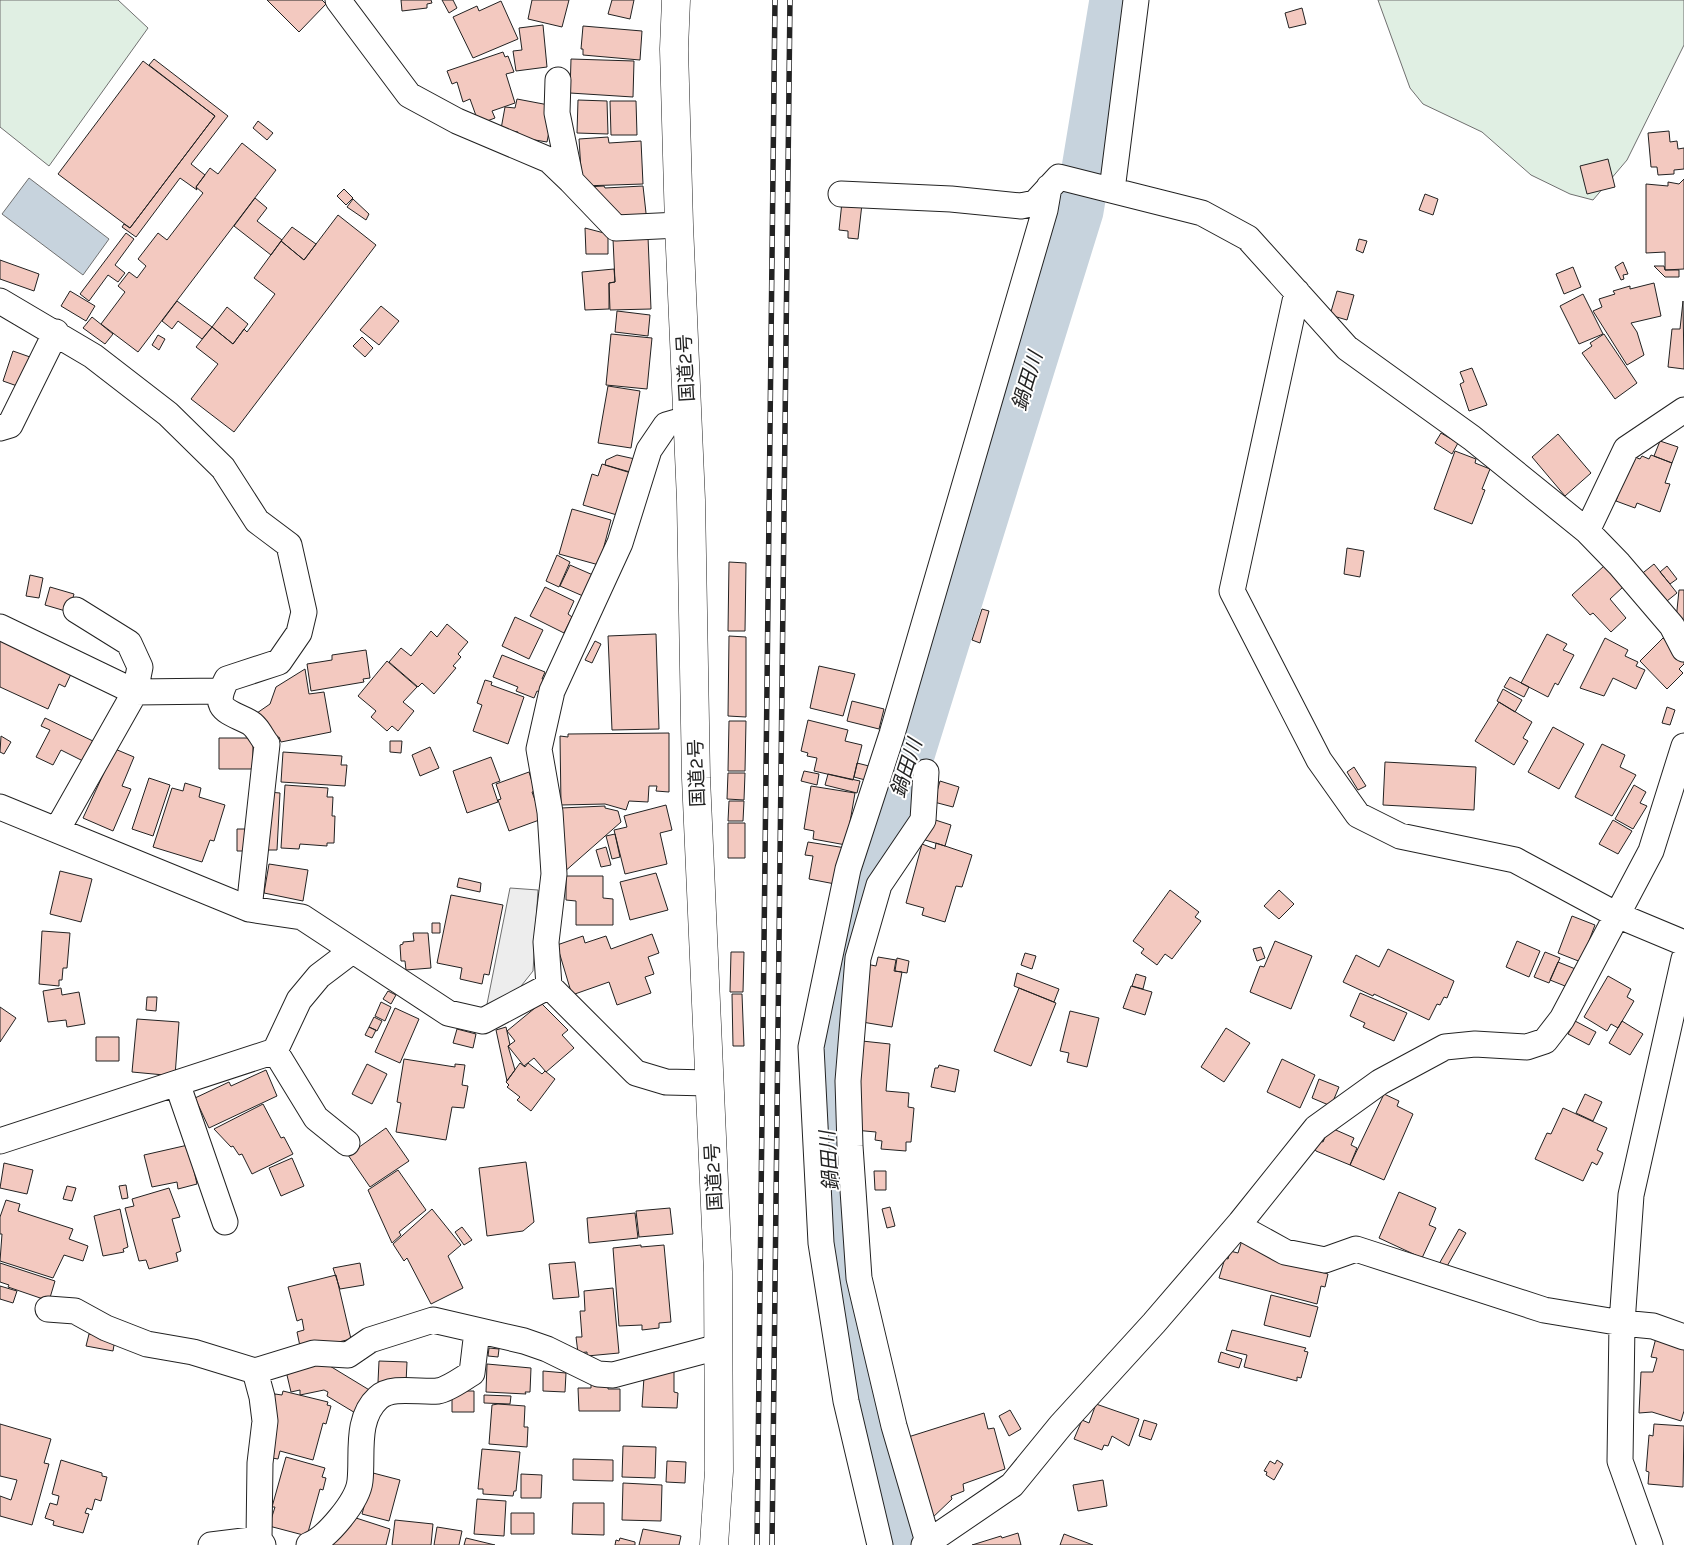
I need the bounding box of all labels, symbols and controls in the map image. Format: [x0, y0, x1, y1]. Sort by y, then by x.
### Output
street label: 国道2号 [673, 333, 699, 402]
water label: 鍋田川 [1008, 347, 1048, 413]
water label: 鍋田川 [886, 734, 927, 800]
street label: 国道2号 [685, 739, 709, 807]
water label: 鍋田川 [816, 1128, 843, 1192]
street label: 国道2号 [701, 1142, 727, 1211]

